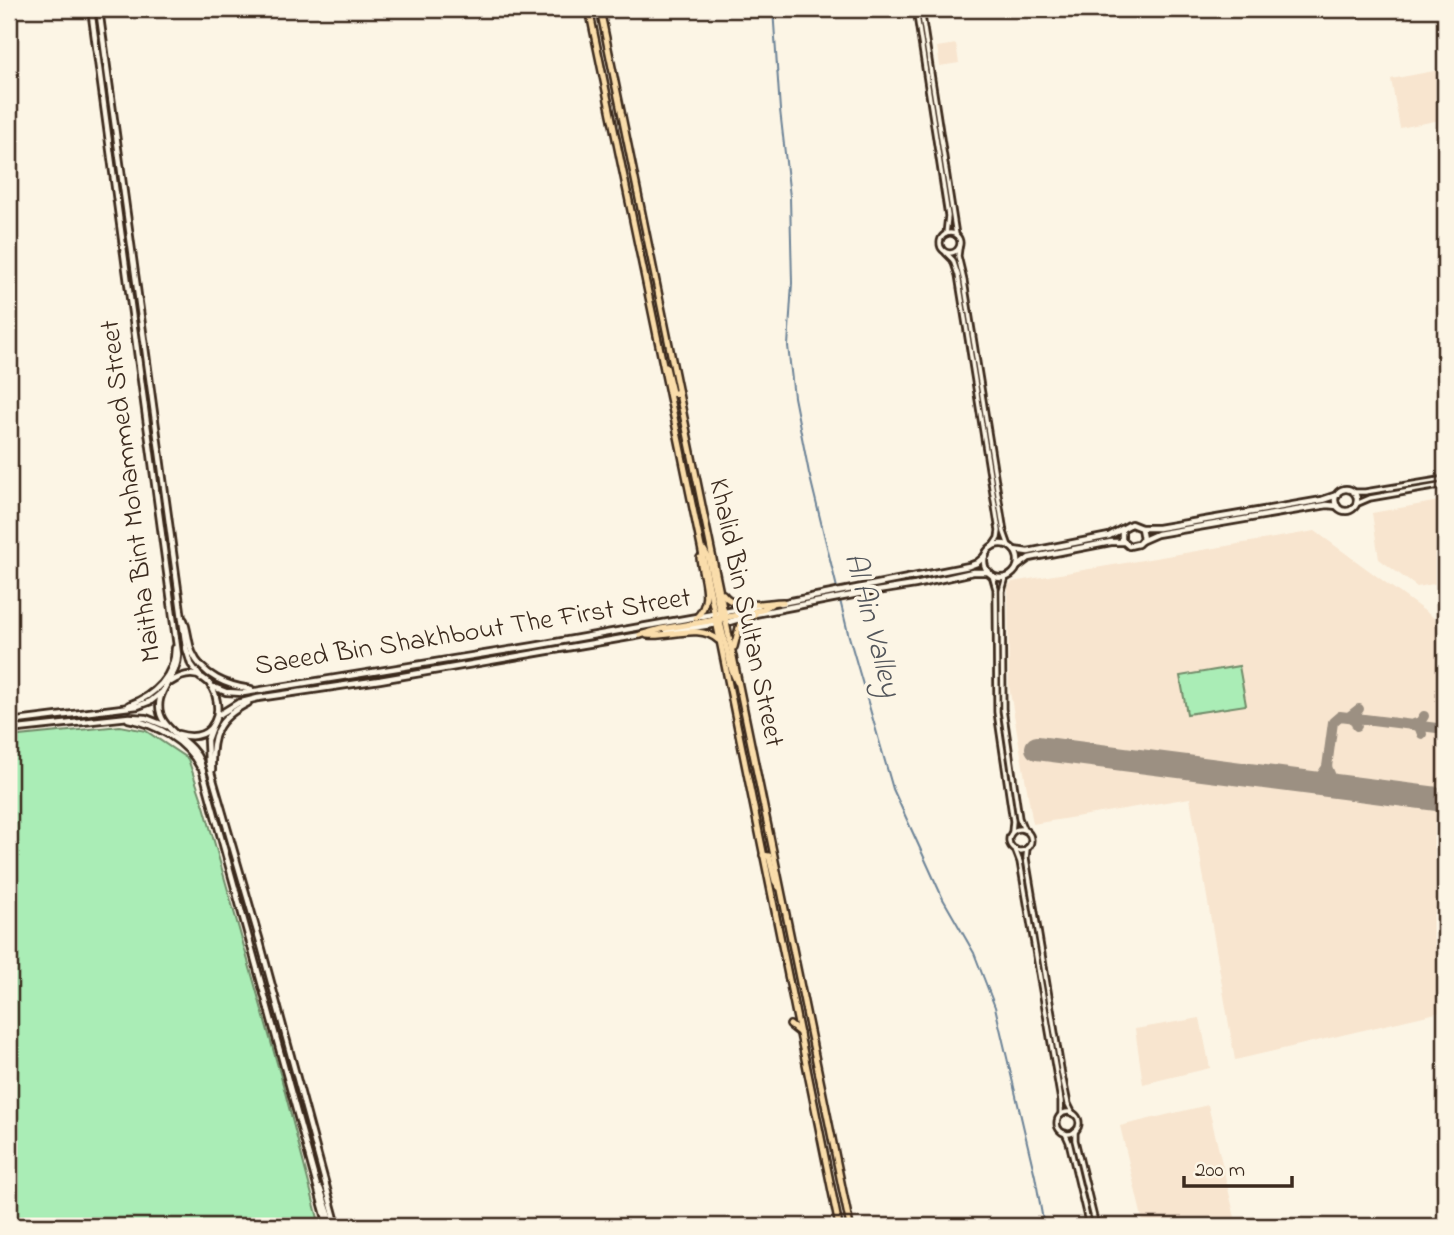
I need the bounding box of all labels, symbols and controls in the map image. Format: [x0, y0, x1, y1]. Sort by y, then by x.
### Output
street label: Maitha Bint Mohammed Street [91, 318, 173, 664]
street label: Khalid Bin Sultan Street [696, 475, 794, 751]
water label: Al Ain Valley [831, 548, 911, 702]
street label: Saeed Bin Shakhbout The First Street [252, 578, 694, 688]
scale bar [1184, 1144, 1293, 1188]
text: 200 m [1195, 1156, 1245, 1186]

